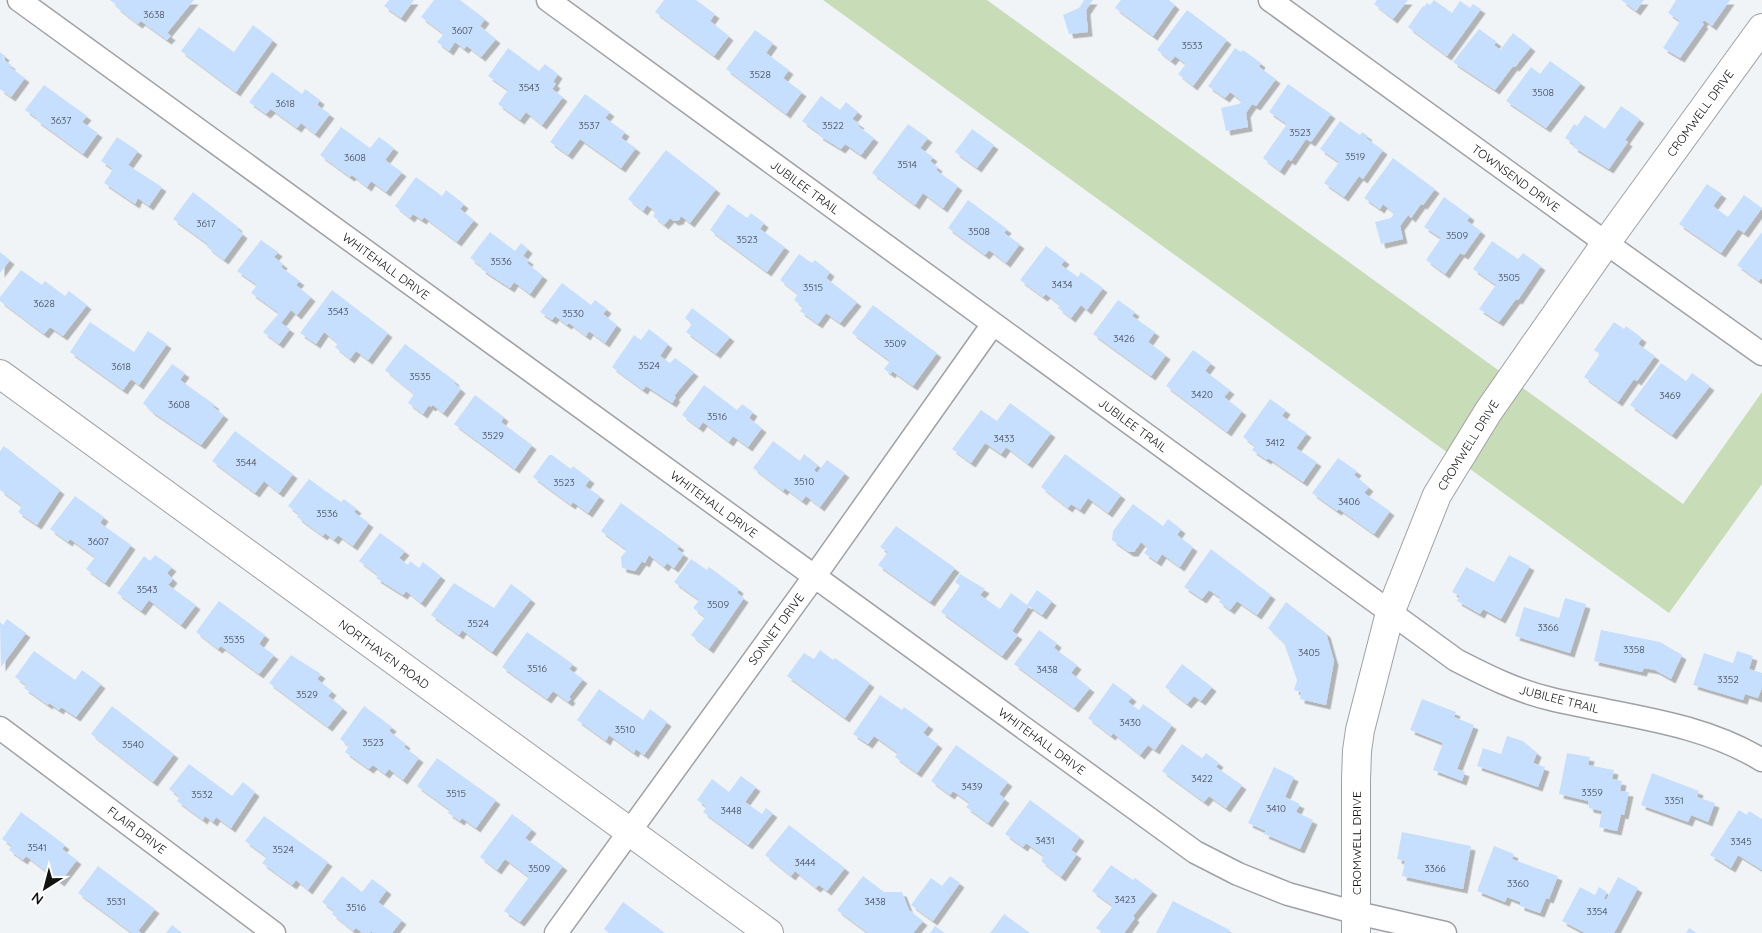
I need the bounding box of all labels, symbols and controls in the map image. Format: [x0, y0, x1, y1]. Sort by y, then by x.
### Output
house number: 3638 [143, 8, 165, 21]
house number: 3607 [451, 24, 473, 37]
house number: 3533 [1181, 39, 1203, 52]
street label: CROMWELL DRIVE [1663, 66, 1737, 159]
house number: 3528 [749, 68, 771, 81]
house number: 3543 [518, 81, 540, 94]
house number: 3508 [1532, 86, 1554, 99]
house number: 3618 [275, 97, 295, 110]
house number: 3637 [51, 114, 72, 127]
house number: 3537 [578, 119, 600, 132]
house number: 3522 [822, 119, 844, 132]
house number: 3523 [1289, 126, 1311, 139]
street label: TOWNSEND DRIVE [1469, 141, 1563, 215]
house number: 3519 [1345, 150, 1365, 163]
house number: 3608 [344, 151, 366, 164]
street label: JUBILEE TRAIL [767, 157, 843, 218]
house number: 3514 [897, 158, 917, 171]
house number: 3617 [196, 217, 216, 230]
house number: 3508 [968, 225, 990, 238]
street label: WHITEHALL DRIVE [339, 229, 433, 303]
house number: 3509 [1446, 229, 1469, 242]
house number: 3523 [736, 233, 758, 246]
house number: 3536 [490, 255, 512, 268]
house number: 3505 [1498, 271, 1520, 284]
house number: 3434 [1051, 278, 1073, 291]
house number: 3515 [803, 281, 823, 294]
house number: 3628 [33, 297, 55, 310]
house number: 3543 [327, 305, 349, 318]
house number: 3530 [562, 307, 584, 320]
house number: 3426 [1113, 332, 1135, 345]
house number: 3509 [884, 337, 907, 350]
house number: 3524 [638, 359, 660, 372]
house number: 3618 [111, 360, 131, 373]
house number: 3535 [409, 370, 431, 383]
house number: 3420 [1191, 388, 1213, 401]
house number: 3469 [1659, 389, 1681, 402]
street label: JUBILEE TRAIL [1095, 395, 1171, 456]
street label: CROMWELL DRIVE [1434, 397, 1502, 493]
house number: 3608 [168, 398, 190, 411]
house number: 3516 [707, 410, 727, 423]
house number: 3529 [482, 429, 504, 442]
house number: 3433 [994, 432, 1015, 445]
house number: 3412 [1265, 436, 1285, 449]
house number: 3544 [235, 456, 257, 469]
street label: WHITEHALL DRIVE [667, 467, 761, 541]
house number: 3510 [794, 475, 814, 488]
house number: 3523 [553, 476, 575, 489]
house number: 3406 [1338, 495, 1361, 508]
house number: 3536 [316, 507, 338, 520]
house number: 3607 [87, 535, 109, 548]
house number: 3543 [136, 583, 158, 596]
street label: SONNET DRIVE [745, 590, 807, 668]
house number: 3509 [707, 598, 730, 611]
street label: NORTHAVEN ROAD [336, 616, 433, 692]
house number: 3524 [467, 617, 489, 630]
house number: 3366 [1537, 621, 1559, 634]
house number: 3535 [223, 633, 245, 646]
house number: 3358 [1623, 643, 1645, 656]
house number: 3405 [1298, 646, 1320, 659]
house number: 3516 [527, 662, 547, 675]
house number: 3438 [1036, 663, 1058, 676]
house number: 3352 [1717, 673, 1739, 686]
street label: JUBILEE TRAIL [1517, 682, 1601, 716]
house number: 3529 [296, 688, 318, 701]
street label: WHITEHALL DRIVE [995, 704, 1089, 778]
house number: 3430 [1119, 716, 1141, 729]
house number: 3510 [615, 723, 635, 736]
house number: 3523 [362, 736, 384, 749]
house number: 3540 [122, 738, 144, 751]
house number: 3422 [1191, 772, 1213, 785]
house number: 3439 [961, 780, 983, 793]
house number: 3359 [1581, 786, 1603, 799]
house number: 3515 [446, 787, 466, 800]
house number: 3532 [191, 788, 213, 801]
street label: CROMWELL DRIVE [1349, 791, 1364, 895]
house number: 3351 [1664, 794, 1684, 807]
house number: 3410 [1266, 802, 1286, 815]
street label: FLAIR DRIVE [105, 803, 169, 857]
house number: 3448 [720, 804, 742, 817]
house number: 3431 [1035, 834, 1055, 847]
house number: 3345 [1730, 835, 1752, 848]
house number: 3541 [27, 841, 47, 854]
house number: 3524 [272, 843, 294, 856]
house number: 3444 [794, 856, 816, 869]
house number: 3509 [528, 862, 551, 875]
house number: 3366 [1424, 862, 1446, 875]
north arrow [20, 863, 70, 913]
house number: 3360 [1507, 877, 1529, 890]
text: N [28, 888, 47, 909]
house number: 3423 [1114, 893, 1136, 906]
house number: 3531 [106, 895, 126, 908]
house number: 3438 [864, 895, 886, 908]
house number: 3516 [346, 901, 366, 914]
house number: 3354 [1586, 905, 1608, 918]

